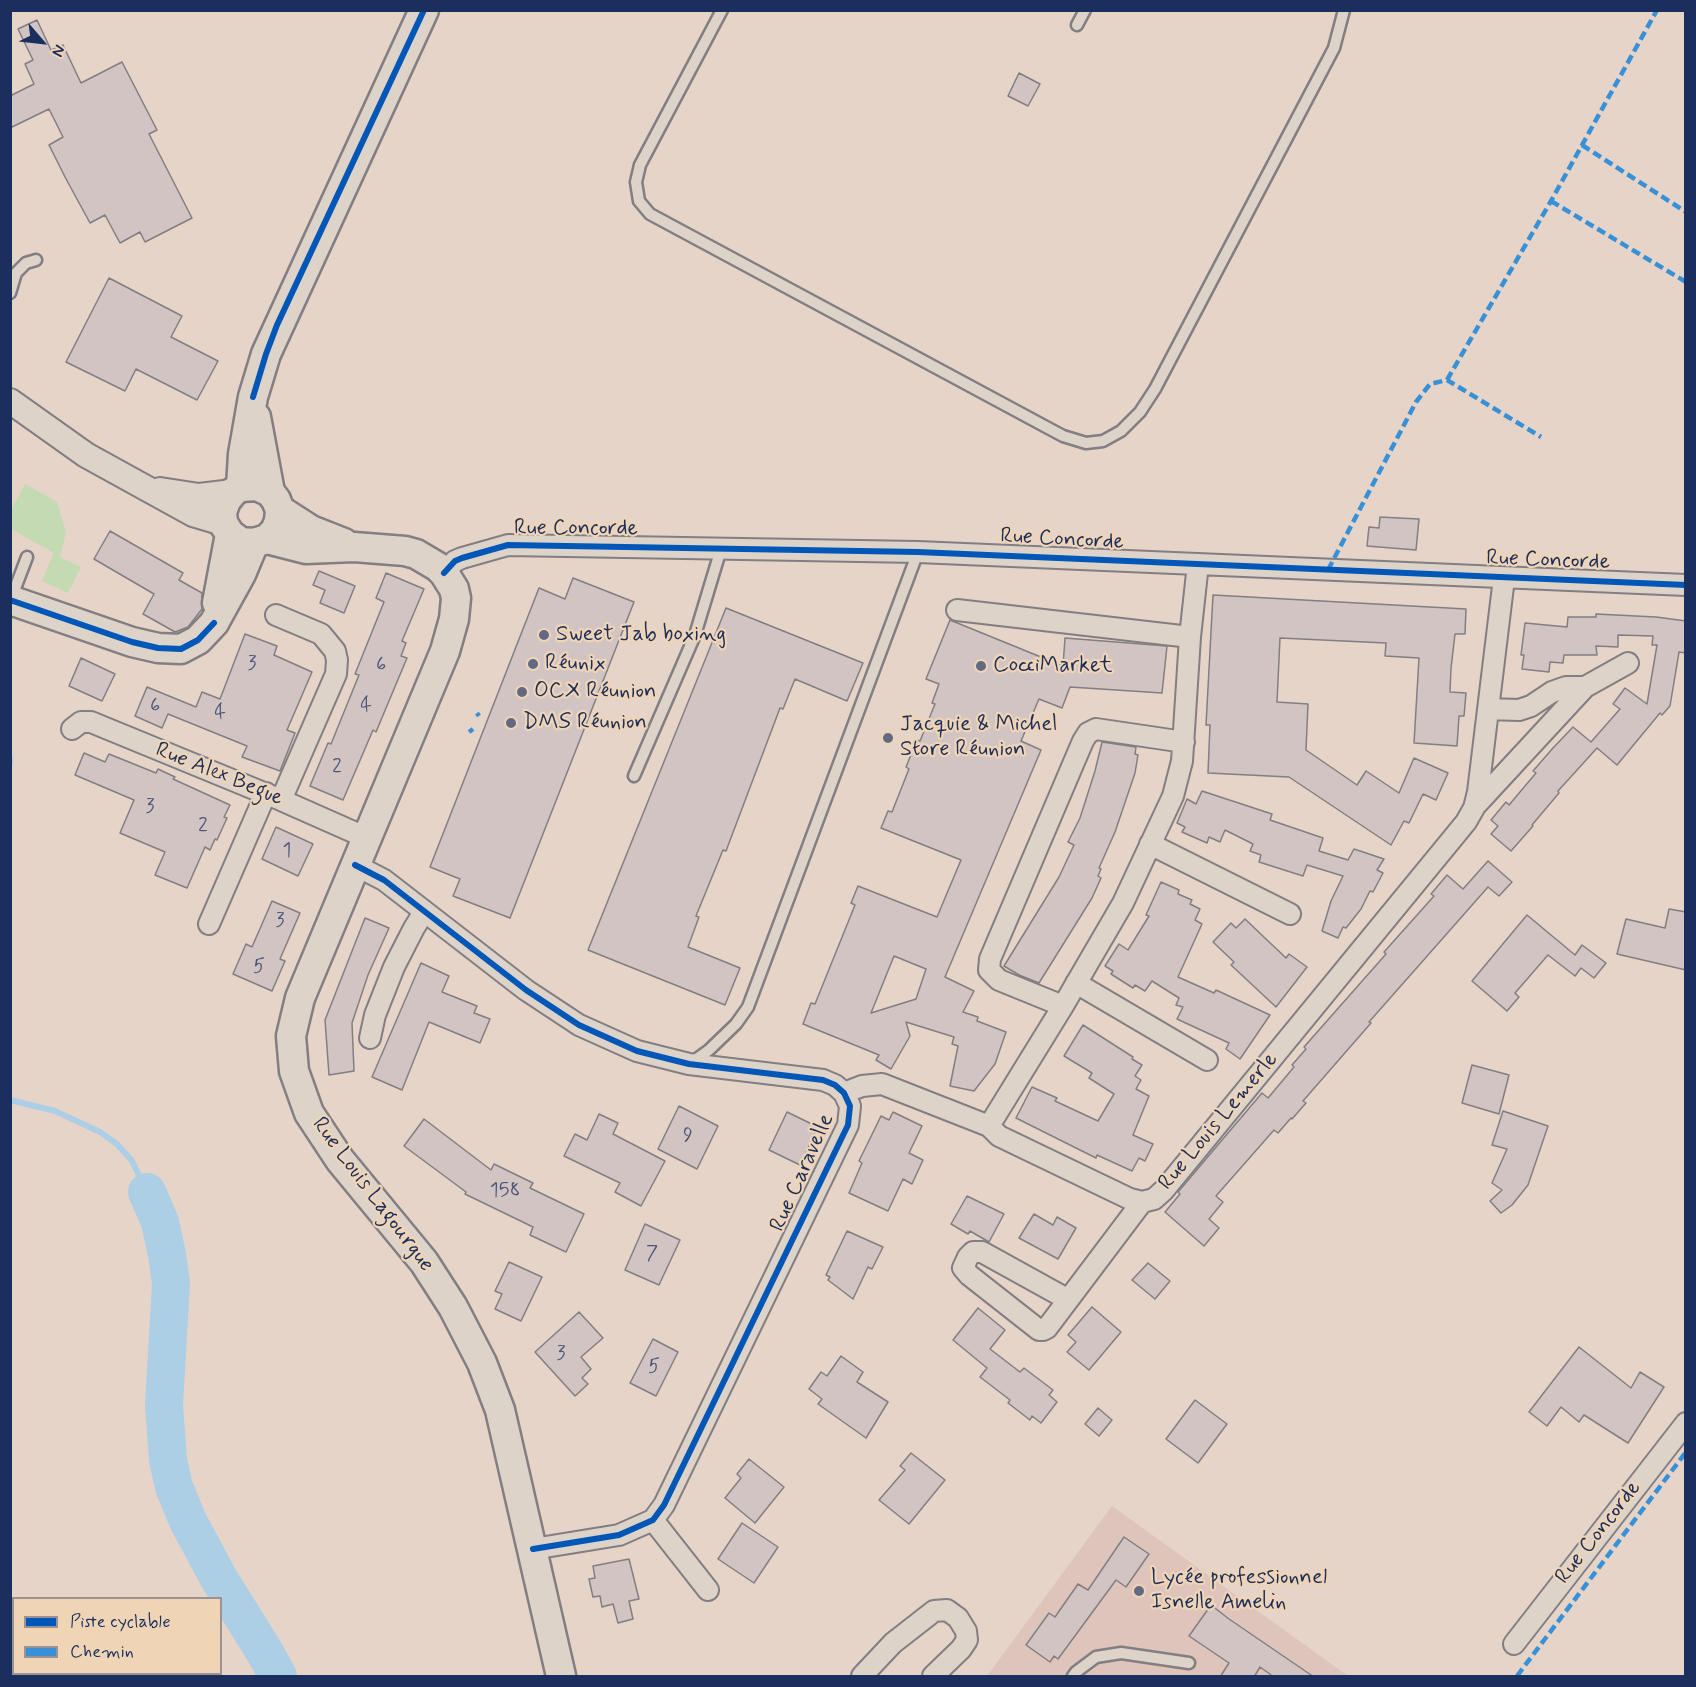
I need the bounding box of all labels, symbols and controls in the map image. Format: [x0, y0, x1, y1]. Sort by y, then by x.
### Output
north arrow [12, 12, 72, 72]
text: N [47, 41, 70, 60]
street label: Rue Concorde [514, 516, 638, 542]
street label: Rue Concorde [999, 524, 1125, 556]
street label: Rue Concorde [1486, 546, 1610, 576]
place label: Sweet Jab boxing [556, 622, 726, 648]
marker: Sweet Jab boxing [537, 628, 551, 642]
place label: Réunix [545, 651, 605, 677]
house number: 3 [247, 653, 257, 677]
place label: CocciMarket [993, 653, 1112, 679]
house number: 6 [376, 654, 386, 678]
marker: Réunix [526, 657, 540, 671]
marker: CocciMarket [974, 659, 988, 673]
place label: OCX Réunion [534, 679, 656, 705]
marker: OCX Réunion [515, 685, 529, 699]
house number: 6 [150, 695, 160, 719]
house number: 4 [360, 695, 372, 719]
house number: 4 [214, 702, 226, 726]
place label: DMS Réunion [523, 710, 647, 736]
place label: Jacquie & Michel Store Réunion [900, 712, 1058, 764]
marker: DMS Réunion [504, 716, 518, 730]
marker: Jacquie & Michel Store Réunion [881, 731, 895, 745]
street label: Rue Alex Begue [151, 737, 287, 813]
house number: 2 [332, 756, 342, 780]
house number: 3 [145, 796, 155, 820]
house number: 2 [198, 815, 208, 839]
house number: 1 [283, 840, 291, 864]
house number: 3 [275, 910, 285, 934]
house number: 5 [253, 956, 265, 980]
street label: Rue Louis Lemerle [1154, 1048, 1284, 1196]
street label: Rue Caravelle [765, 1110, 841, 1236]
street label: Rue Louis Lagourgue [305, 1113, 439, 1277]
house number: 9 [683, 1125, 693, 1149]
house number: 158 [490, 1180, 520, 1204]
house number: 7 [646, 1243, 658, 1267]
house number: 3 [556, 1343, 566, 1367]
house number: 5 [648, 1356, 660, 1380]
street label: Rue Concorde [1550, 1476, 1648, 1590]
place label: Lycée professionnel Isnelle Amelin [1151, 1565, 1327, 1616]
marker: Lycée professionnel Isnelle Amelin [1132, 1584, 1146, 1598]
legend [12, 1597, 222, 1675]
text: Piste cyclable [70, 1610, 171, 1634]
text: Chemin [70, 1640, 134, 1664]

